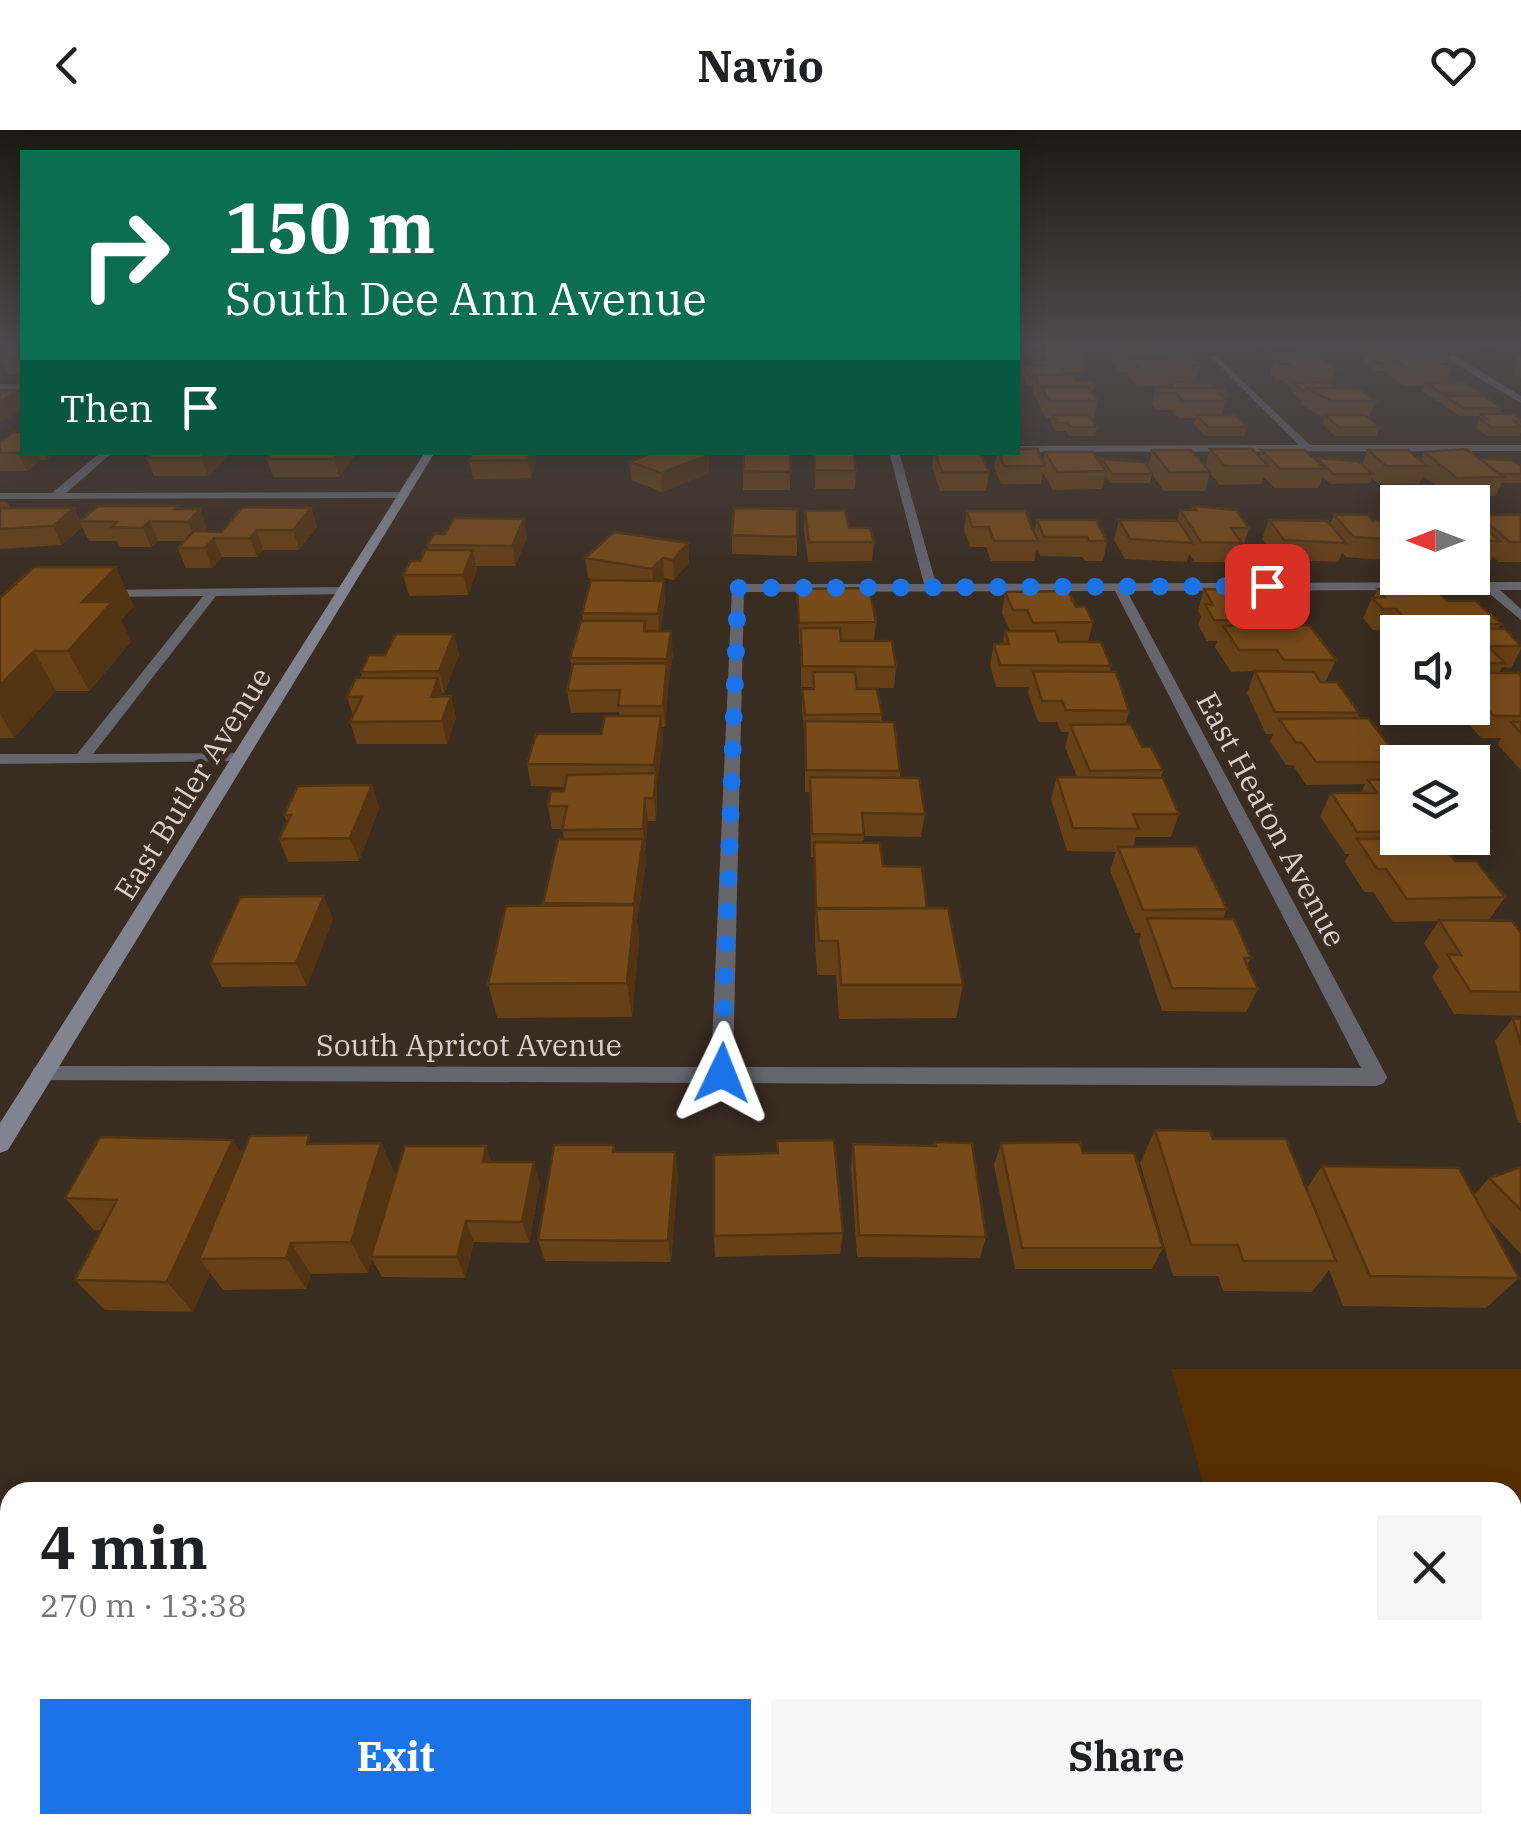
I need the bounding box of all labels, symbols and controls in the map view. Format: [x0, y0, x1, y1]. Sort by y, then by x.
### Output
text: Navio [697, 36, 824, 94]
icon: back [40, 38, 95, 93]
icon: heart [1426, 38, 1481, 93]
text: 150 m [225, 181, 435, 272]
icon: right [60, 190, 190, 320]
text: South Dee Ann Avenue [225, 269, 707, 327]
icon: arrive [173, 380, 228, 435]
text: Then [60, 383, 153, 432]
north arrow [1380, 485, 1490, 595]
map controls [1380, 485, 1490, 855]
pin [1225, 544, 1310, 629]
icon: arrive [1240, 559, 1295, 614]
button: sound [1380, 615, 1490, 725]
street label: East Butler Avenue [105, 659, 279, 907]
street label: East Heaton Avenue [1188, 685, 1356, 953]
button: layers [1380, 745, 1490, 855]
position arrow [670, 1021, 774, 1125]
street label: South Apricot Avenue [316, 1025, 622, 1064]
text: 4 min [40, 1507, 208, 1586]
button: close [1377, 1515, 1482, 1620]
text: 270 m · 13:38 [40, 1584, 247, 1626]
button: Exit [40, 1699, 751, 1814]
button: Share [771, 1699, 1482, 1814]

